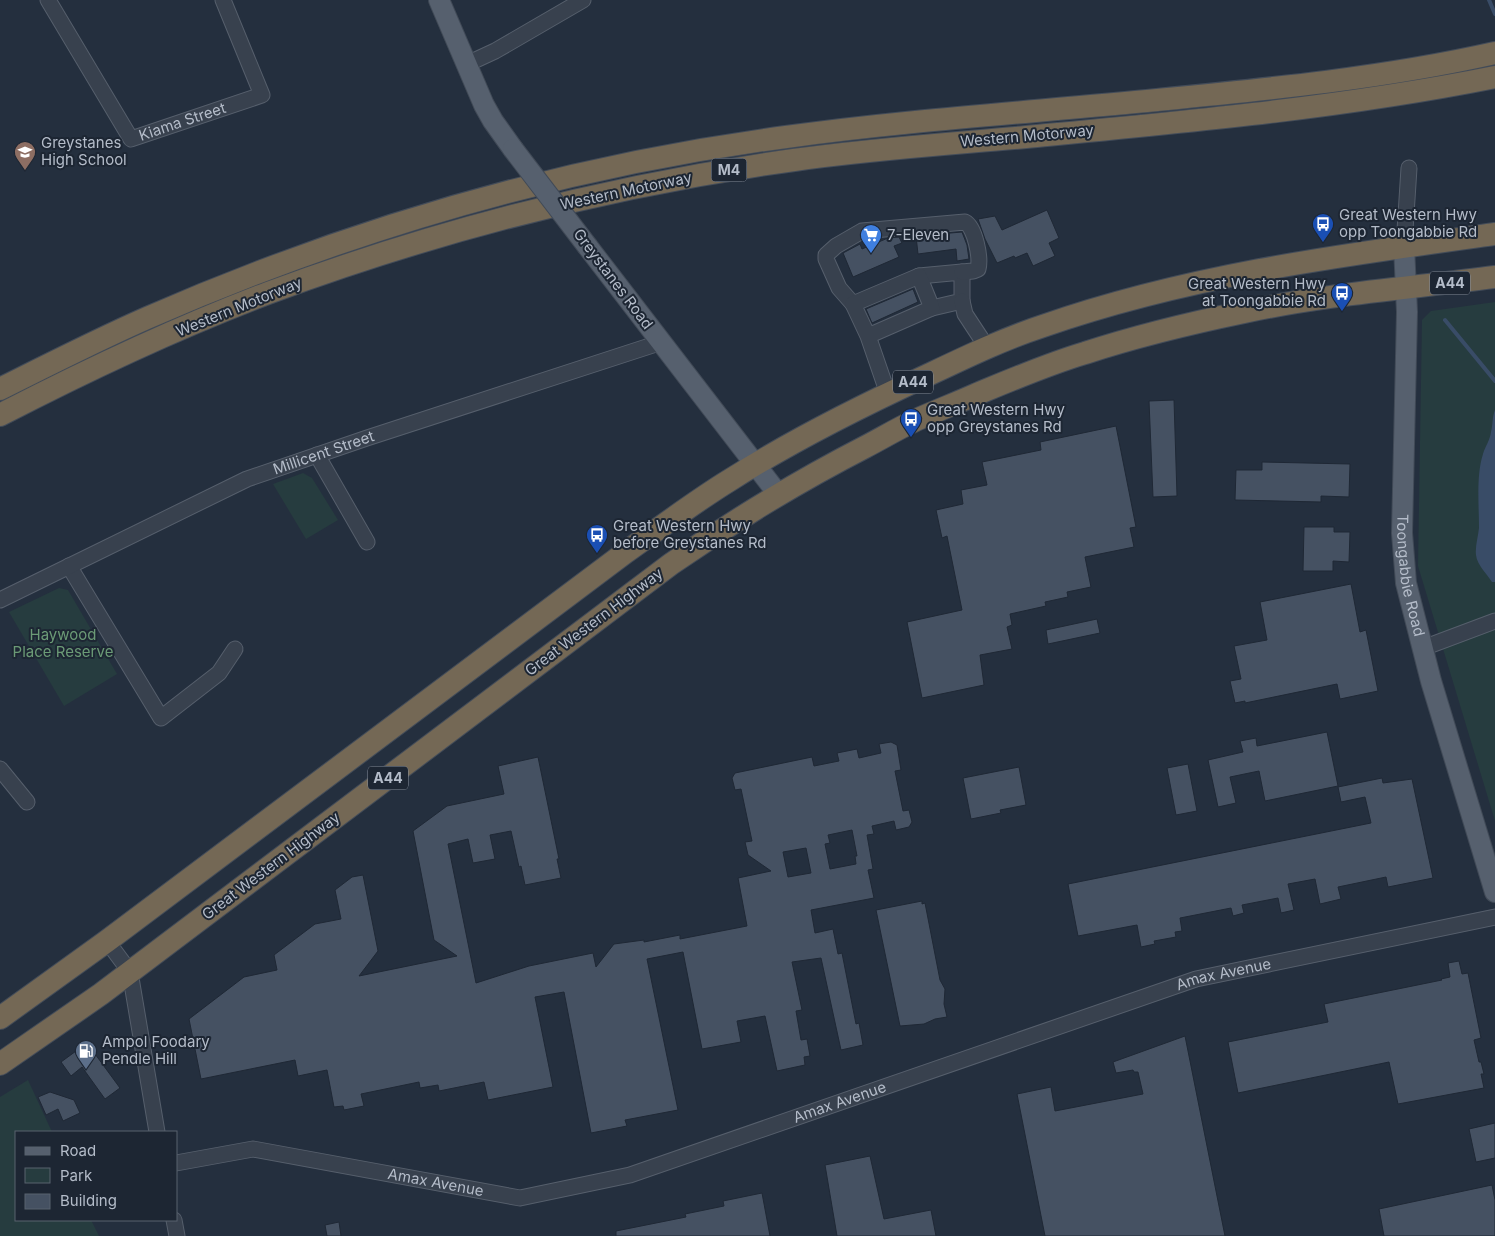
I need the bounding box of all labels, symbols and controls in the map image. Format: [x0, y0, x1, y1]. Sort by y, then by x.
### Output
street label: Kiama Street [136, 98, 228, 145]
street label: Western Motorway [959, 120, 1095, 151]
place label: Greystanes High School [41, 133, 127, 169]
school or university icon: Greystanes High School [13, 140, 37, 171]
road number: M4 [712, 158, 746, 182]
street label: Western Motorway [558, 167, 694, 214]
place label: Great Western Hwy opp Toongabbie Rd [1339, 205, 1478, 241]
bus stop icon: Great Western Hwy opp Toongabbie Rd [1311, 212, 1335, 243]
supermarket icon: 7-Eleven [859, 223, 883, 254]
street label: Greystanes Road [569, 225, 657, 333]
place label: 7-Eleven [887, 225, 949, 244]
street label: Western Motorway [173, 272, 305, 340]
road number: A44 [1430, 272, 1470, 294]
place label: Great Western Hwy at Toongabbie Rd [1188, 274, 1327, 310]
bus stop icon: Great Western Hwy at Toongabbie Rd [1330, 281, 1354, 312]
road number: A44 [893, 371, 933, 394]
place label: Great Western Hwy opp Greystanes Rd [927, 400, 1066, 436]
bus stop icon: Great Western Hwy opp Greystanes Rd [899, 407, 923, 438]
street label: Millicent Street [270, 426, 377, 478]
street label: Toongabbie Road [1393, 514, 1429, 638]
place label: Great Western Hwy before Greystanes Rd [613, 516, 767, 552]
bus stop icon: Great Western Hwy before Greystanes Rd [585, 523, 609, 554]
street label: Great Western Highway [521, 563, 667, 680]
park label: Haywood Place Reserve [13, 625, 113, 661]
road number: A44 [368, 766, 408, 790]
street label: Great Western Highway [198, 807, 344, 924]
street label: Amax Avenue [1173, 954, 1273, 994]
place label: Ampol Foodary Pendle Hill [102, 1032, 210, 1068]
fuel station icon: Ampol Foodary Pendle Hill [74, 1039, 98, 1070]
street label: Amax Avenue [791, 1077, 889, 1127]
legend [15, 1131, 178, 1221]
text: Road [60, 1141, 96, 1160]
street label: Amax Avenue [386, 1164, 485, 1200]
text: Park [60, 1166, 93, 1185]
text: Building [60, 1191, 117, 1210]

